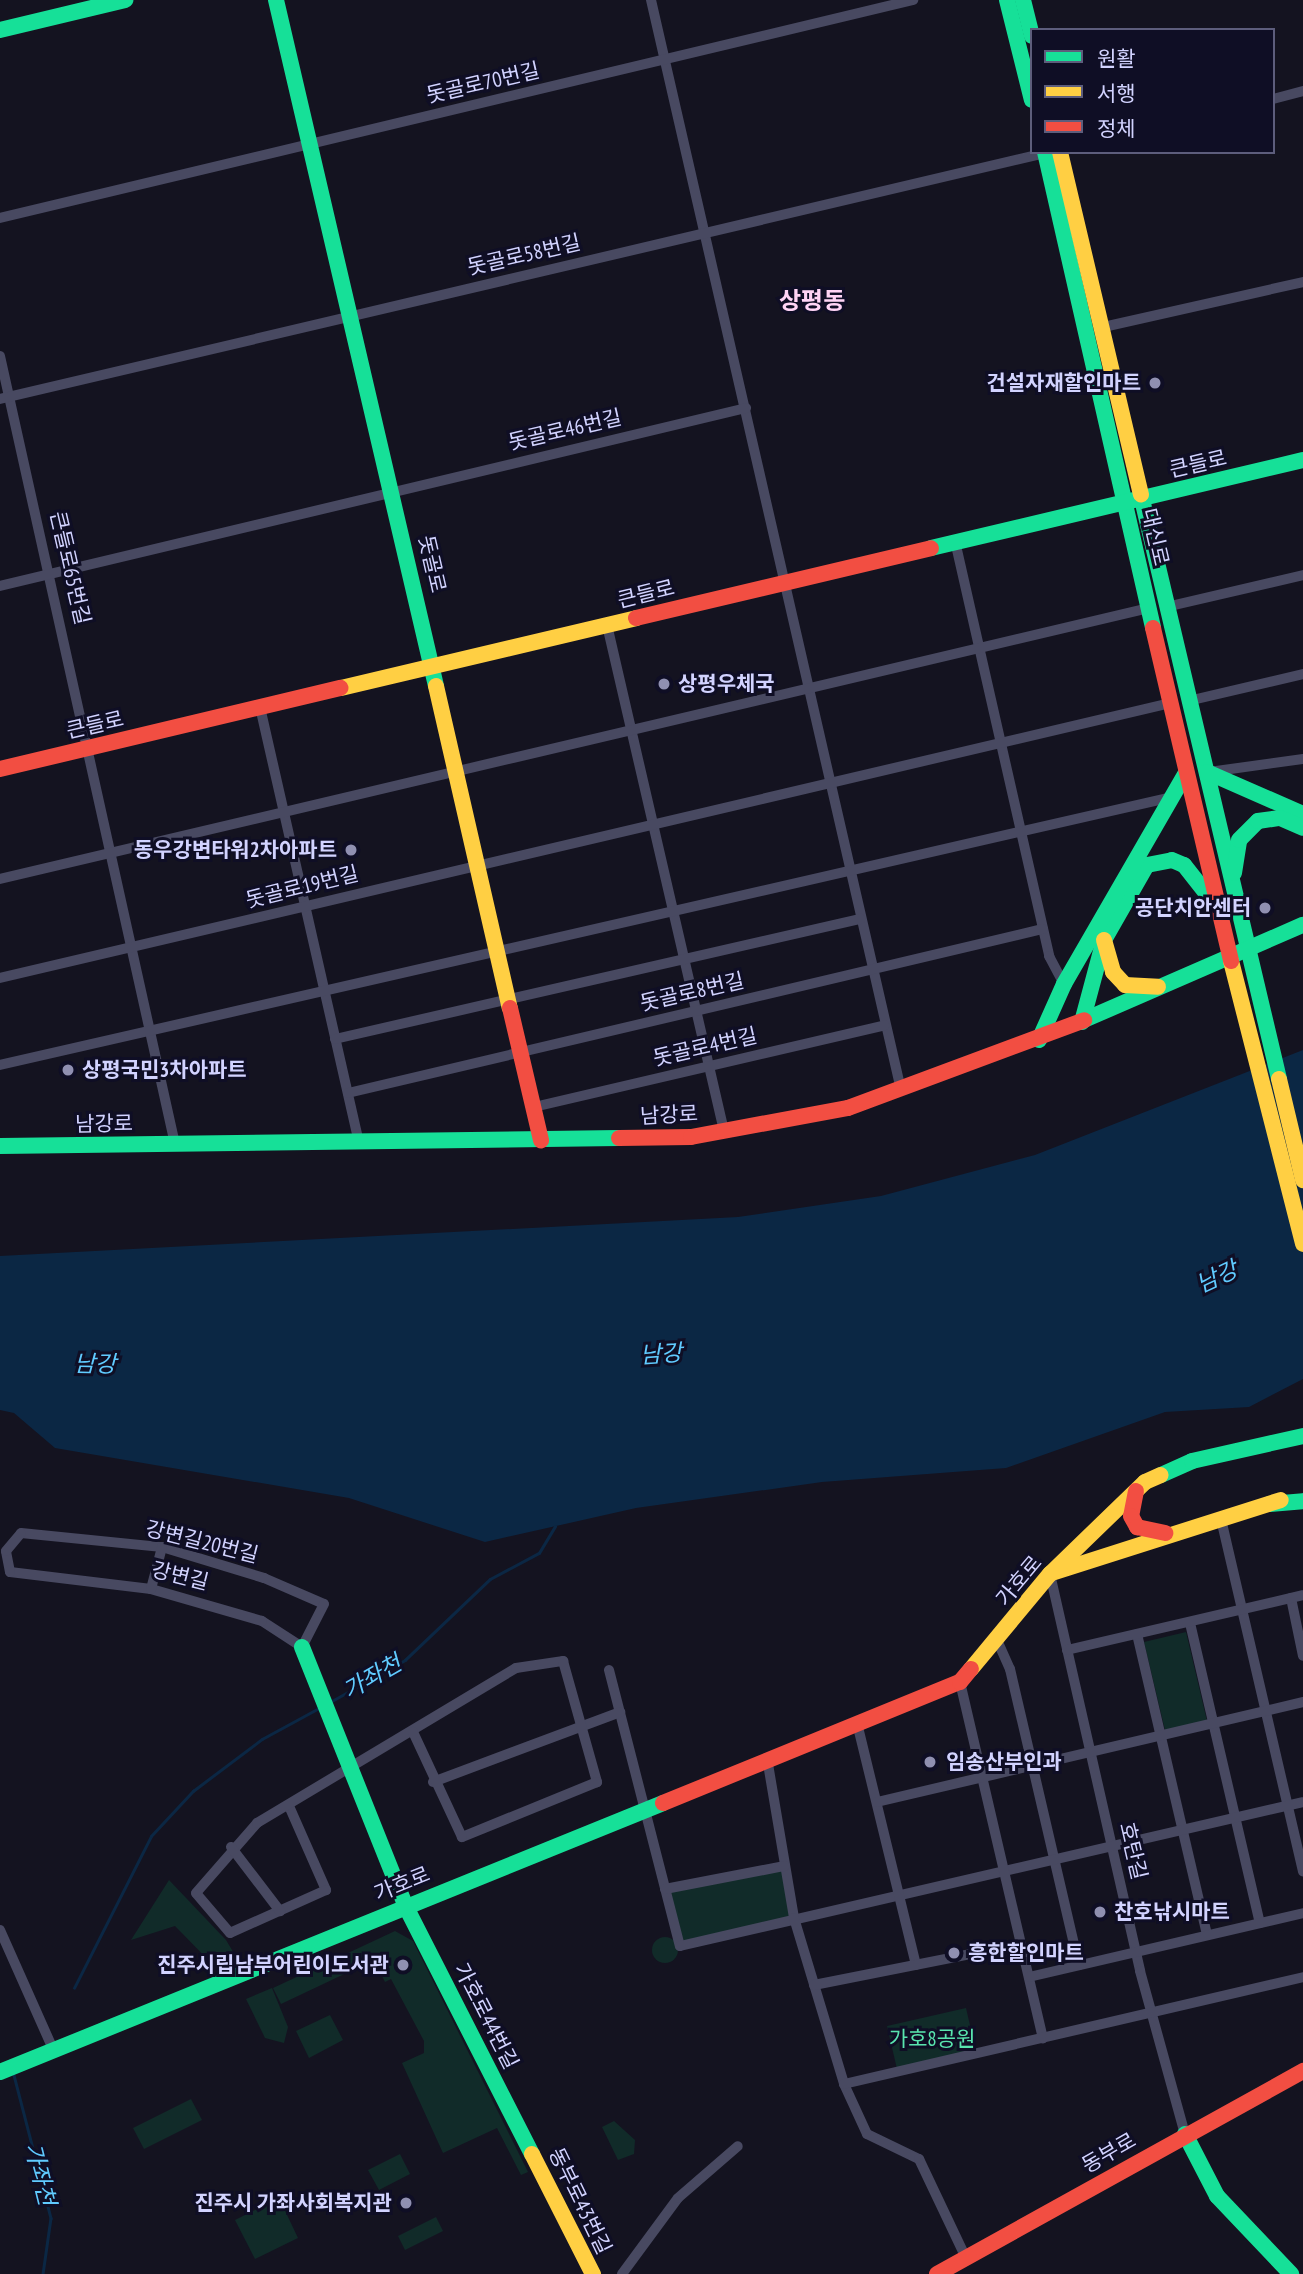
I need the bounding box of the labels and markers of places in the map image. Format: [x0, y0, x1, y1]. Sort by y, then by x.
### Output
place label: 건설자재할인마트 [986, 370, 1141, 396]
marker: 건설자재할인마트 [1147, 375, 1163, 391]
place label: 상평우체국 [678, 671, 775, 697]
marker: 상평우체국 [656, 676, 672, 692]
place label: 동우강변타워2차아파트 [134, 837, 337, 863]
marker: 동우강변타워2차아파트 [343, 842, 359, 858]
place label: 공단치안센터 [1135, 895, 1251, 921]
marker: 공단치안센터 [1257, 900, 1273, 916]
place label: 상평국민3차아파트 [82, 1057, 247, 1083]
marker: 상평국민3차아파트 [60, 1062, 76, 1078]
place label: 임송산부인과 [946, 1749, 1062, 1775]
marker: 임송산부인과 [920, 1752, 940, 1772]
place label: 찬호낚시마트 [1114, 1899, 1230, 1925]
marker: 찬호낚시마트 [1092, 1904, 1108, 1920]
place label: 흥한할인마트 [968, 1940, 1084, 1966]
marker: 흥한할인마트 [946, 1945, 962, 1961]
place label: 진주시립남부어린이도서관 [157, 1952, 389, 1978]
marker: 진주시립남부어린이도서관 [395, 1957, 411, 1973]
place label: 진주시 가좌사회복지관 [194, 2190, 392, 2216]
marker: 진주시 가좌사회복지관 [398, 2195, 414, 2211]

